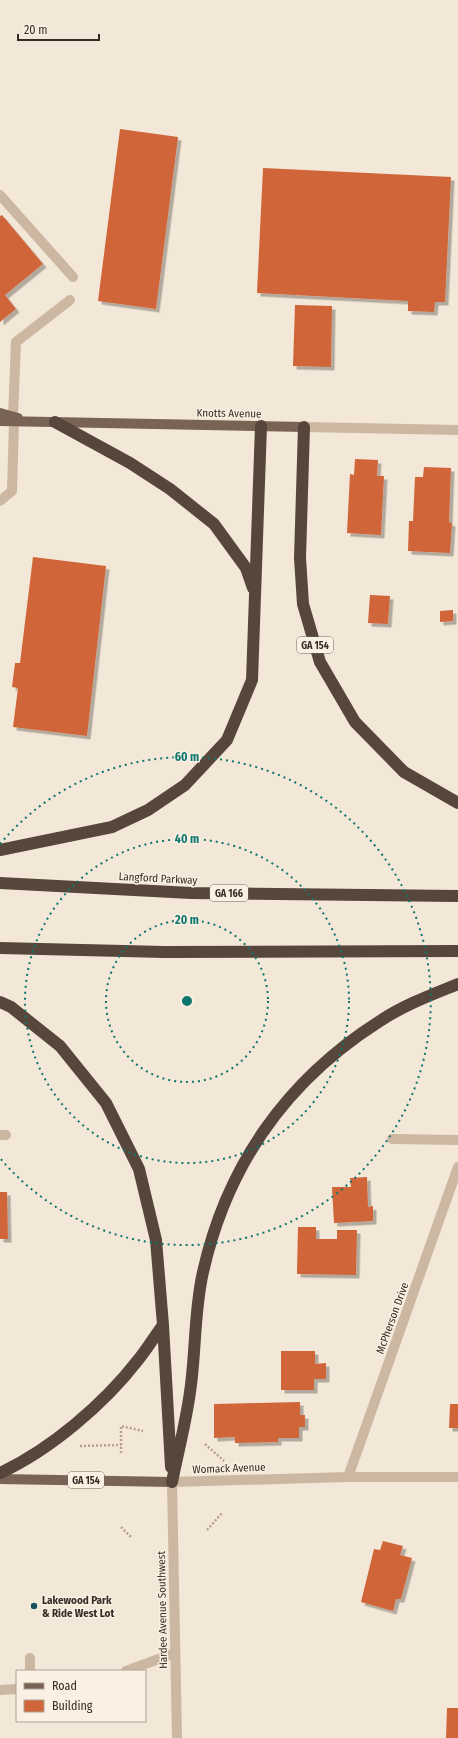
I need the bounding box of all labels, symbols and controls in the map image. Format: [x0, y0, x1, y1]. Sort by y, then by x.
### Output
scale bar [18, 16, 99, 42]
text: 20 m [24, 23, 48, 37]
street label: Knotts Avenue [196, 406, 262, 421]
road number: GA 154 [297, 637, 333, 653]
text: 60 m [175, 750, 199, 764]
text: 40 m [175, 832, 199, 846]
street label: Langford Parkway [118, 870, 198, 887]
road number: GA 166 [210, 885, 248, 901]
text: 20 m [174, 913, 199, 927]
centre of rings [180, 994, 194, 1008]
street label: McPherson Drive [374, 1281, 411, 1356]
street label: Womack Avenue [192, 1461, 266, 1476]
road number: GA 154 [68, 1472, 104, 1488]
street label: Hardee Avenue Southwest [155, 1551, 170, 1669]
place label: Lakewood Park & Ride West Lot [42, 1594, 114, 1620]
marker: Lakewood Park & Ride West Lot [29, 1601, 39, 1611]
legend [16, 1670, 146, 1722]
text: Road [52, 1679, 77, 1693]
text: Building [52, 1699, 93, 1713]

